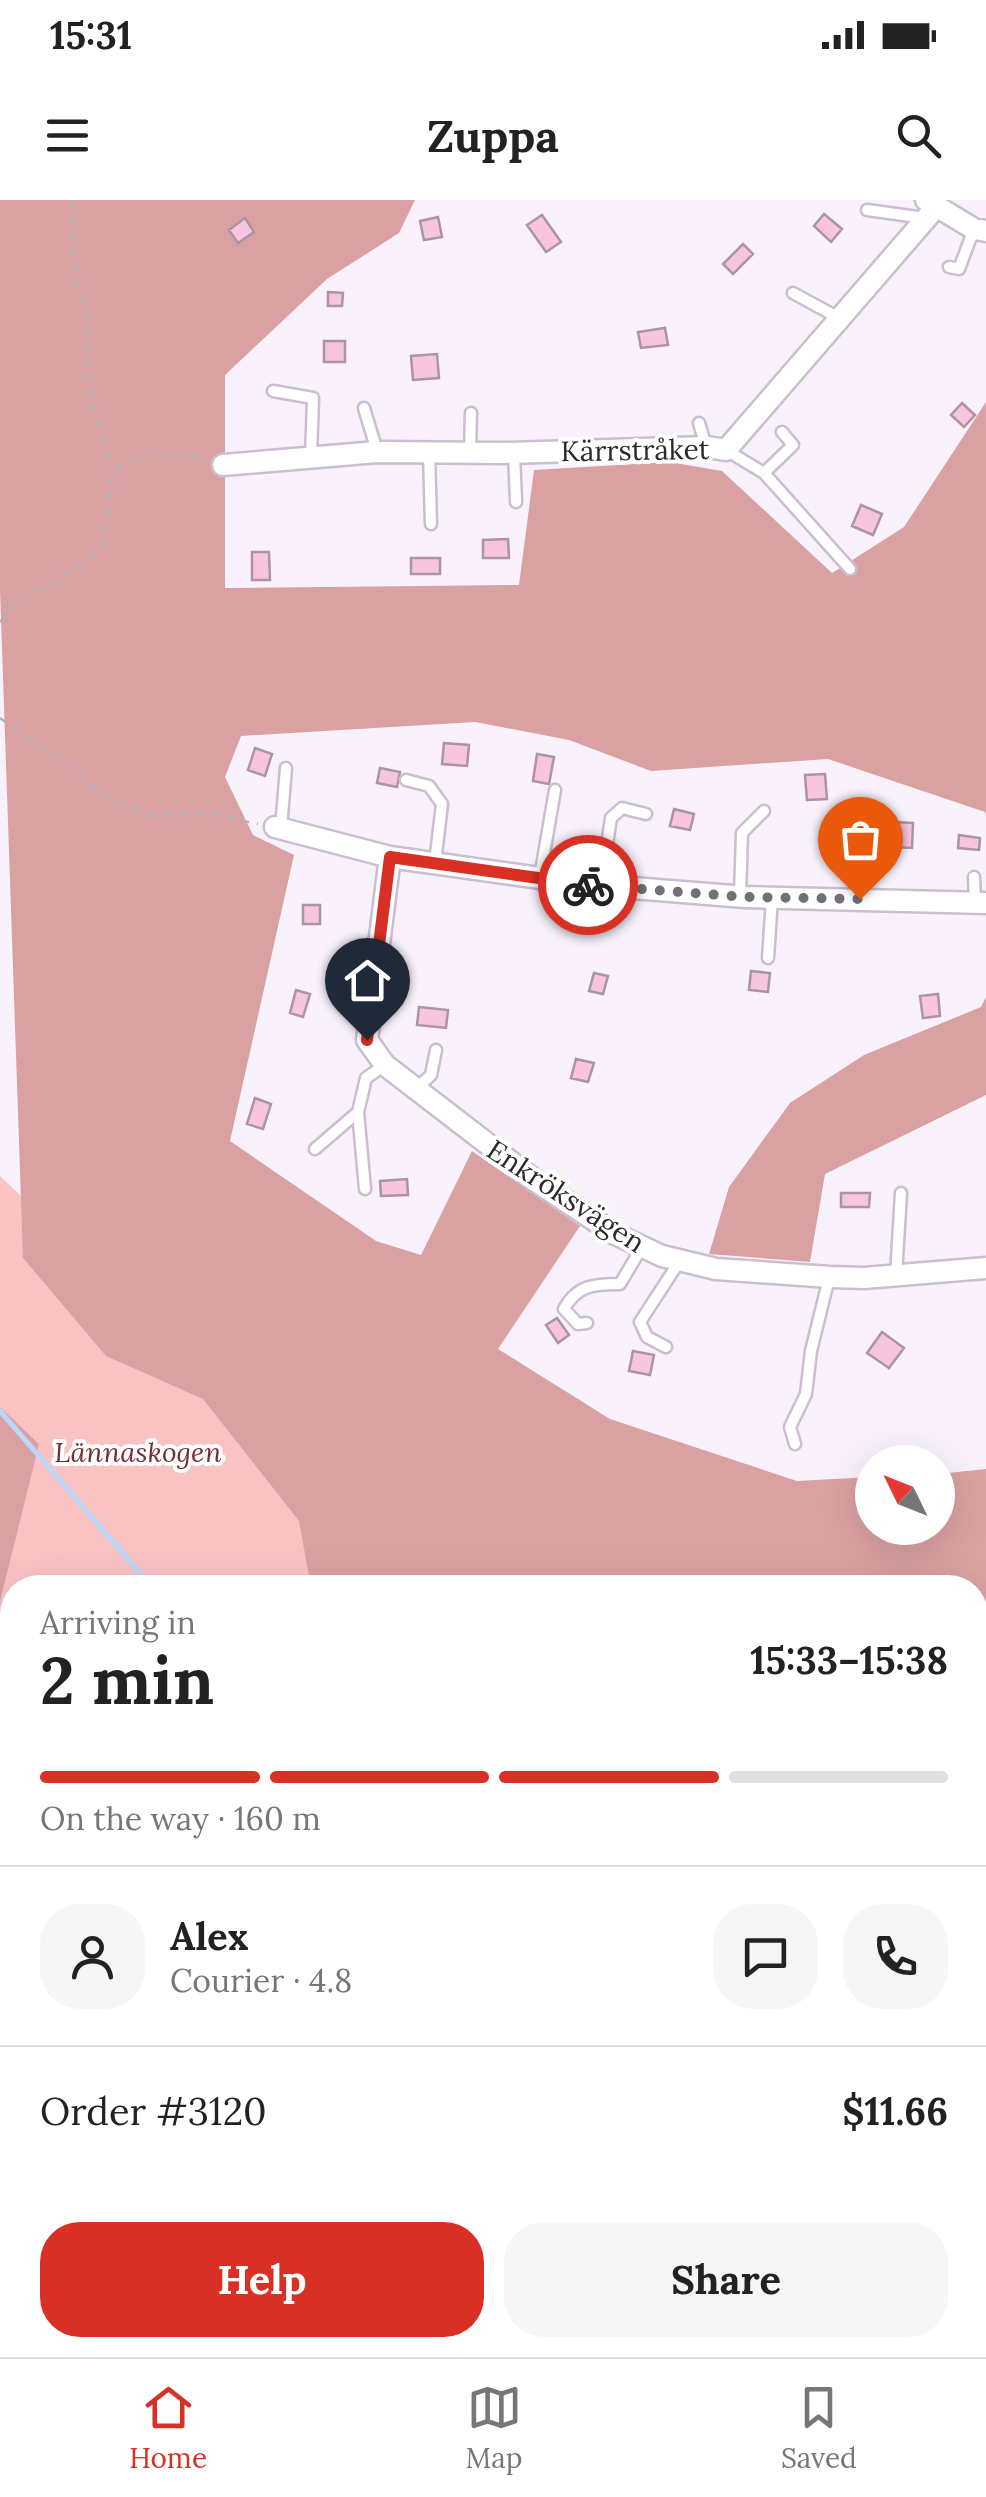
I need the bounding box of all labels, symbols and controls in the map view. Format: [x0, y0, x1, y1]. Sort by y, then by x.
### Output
text: 15:31 [50, 11, 132, 59]
text: Zuppa [427, 107, 559, 164]
icon: menu [40, 108, 95, 163]
icon: search [891, 108, 946, 163]
street label: Kärrstråket [560, 431, 710, 469]
pin [818, 797, 903, 900]
icon: bag [833, 812, 888, 867]
courier [538, 835, 638, 935]
icon: bike [561, 858, 616, 913]
pin [325, 938, 410, 1041]
icon: home [340, 953, 395, 1008]
street label: Enkröksvägen [480, 1131, 652, 1261]
park label: Lännaskogen [54, 1434, 222, 1470]
north arrow [855, 1445, 955, 1545]
map controls [855, 1445, 955, 1545]
text: Arriving in [40, 1602, 196, 1643]
text: 15:33–15:38 [750, 1636, 948, 1684]
text: 2 min [40, 1639, 214, 1722]
text: On the way · 160 m [40, 1798, 321, 1839]
button: person [40, 1904, 145, 2009]
button: chat [713, 1904, 818, 2009]
button: phone [843, 1904, 948, 2009]
text: Alex [170, 1912, 249, 1960]
text: Courier · 4.8 [170, 1960, 352, 2001]
text: Order #3120 [40, 2087, 267, 2135]
text: $11.66 [842, 2087, 948, 2135]
button: Help [40, 2222, 484, 2337]
button: Share [504, 2222, 948, 2337]
tab: Home [129, 2380, 207, 2476]
tab: Map [466, 2380, 522, 2476]
tab: Saved [781, 2380, 857, 2476]

